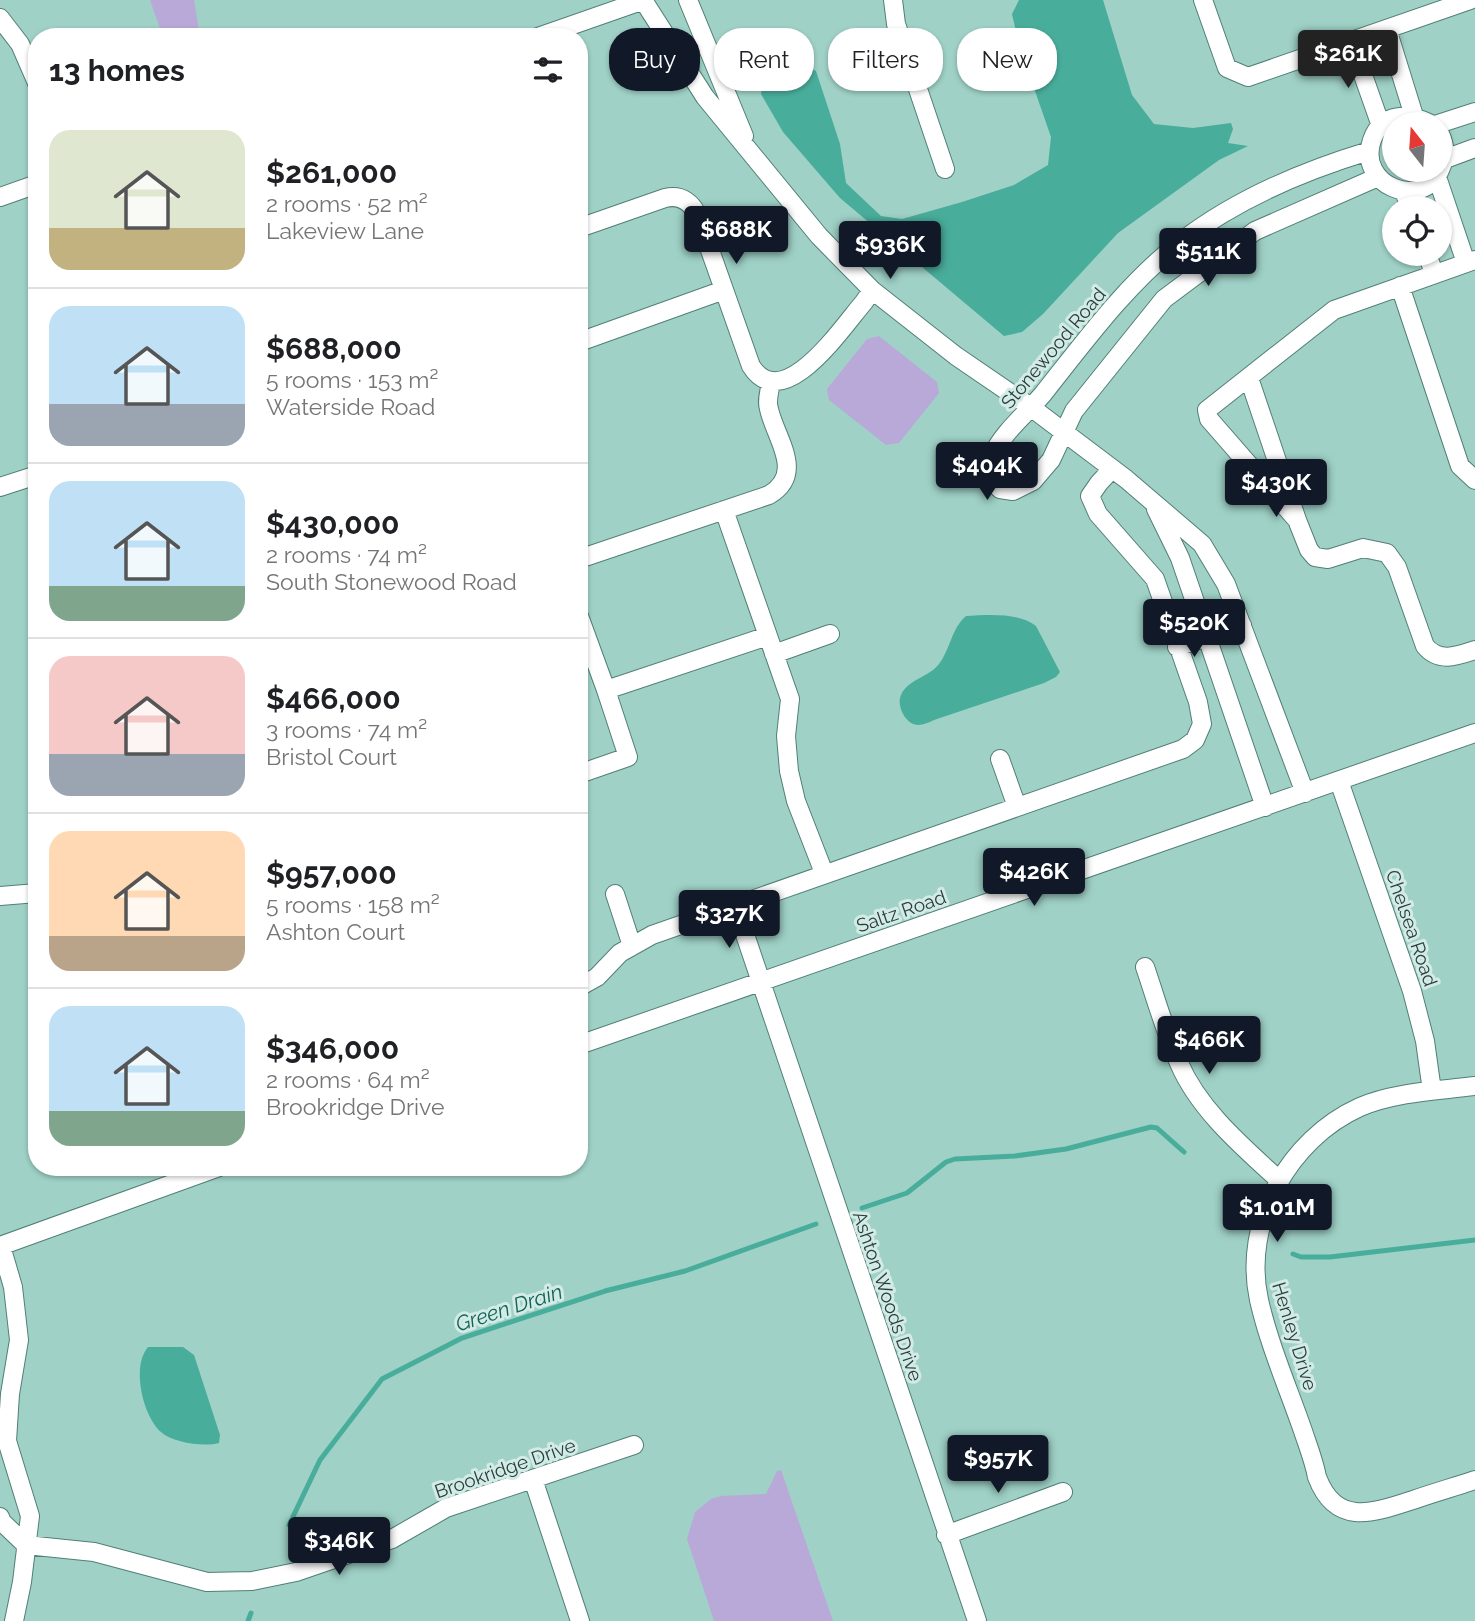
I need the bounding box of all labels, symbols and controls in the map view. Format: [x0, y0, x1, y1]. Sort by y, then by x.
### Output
chip: Buy [609, 28, 700, 91]
chip: Rent [714, 28, 814, 91]
chip: Filters [828, 28, 943, 91]
chip: New [957, 28, 1057, 91]
pin: $261K [1299, 31, 1397, 90]
text: $261K [1314, 39, 1382, 66]
icon: filters [529, 51, 567, 89]
text: 13 homes [49, 53, 185, 88]
north arrow [1382, 112, 1452, 182]
map controls [1382, 112, 1452, 266]
text: $261,000 [266, 155, 397, 190]
icon: home [105, 158, 189, 242]
text: 2 rooms · 52 m² [266, 190, 428, 217]
button: locate [1382, 196, 1452, 266]
pin: $688K [687, 206, 785, 266]
text: $688K [700, 215, 772, 242]
text: Lakeview Lane [266, 217, 424, 244]
pin: $936K [841, 222, 939, 281]
pin: $511K [1159, 229, 1257, 288]
text: $936K [855, 230, 925, 257]
text: $511K [1175, 237, 1241, 264]
street label: Stonewood Road [996, 283, 1110, 413]
text: $688,000 [266, 331, 402, 366]
icon: home [105, 334, 189, 418]
text: 5 rooms · 153 m² [266, 366, 438, 393]
text: Waterside Road [266, 393, 435, 420]
pin: $404K [938, 442, 1036, 502]
text: $404K [952, 451, 1022, 478]
pin: $430K [1227, 460, 1325, 519]
text: $430K [1241, 468, 1311, 495]
text: $430,000 [266, 506, 400, 541]
icon: home [105, 509, 189, 593]
text: 2 rooms · 74 m² [266, 541, 427, 568]
text: South Stonewood Road [266, 568, 517, 595]
pin: $520K [1145, 600, 1243, 659]
text: $520K [1159, 608, 1229, 635]
text: $466,000 [266, 681, 401, 716]
icon: home [105, 684, 189, 768]
text: 3 rooms · 74 m² [266, 716, 427, 743]
text: Bristol Court [266, 743, 397, 770]
pin: $426K [985, 848, 1083, 908]
text: $957,000 [266, 856, 397, 891]
text: $426K [999, 857, 1069, 884]
icon: home [105, 859, 189, 943]
street label: Chelsea Road [1382, 867, 1442, 989]
street label: Saltz Road [853, 885, 949, 937]
pin: $327K [680, 890, 778, 950]
text: 5 rooms · 158 m² [266, 891, 440, 918]
text: $327K [695, 899, 763, 926]
text: Ashton Court [266, 918, 405, 945]
pin: $466K [1160, 1016, 1258, 1076]
text: $466K [1173, 1025, 1245, 1052]
text: $346,000 [266, 1031, 399, 1066]
icon: home [105, 1034, 189, 1118]
text: 2 rooms · 64 m² [266, 1066, 430, 1093]
text: Brookridge Drive [266, 1093, 444, 1120]
pin: $1.01M [1220, 1184, 1334, 1244]
text: $1.01M [1239, 1193, 1315, 1220]
street label: Ashton Woods Drive [849, 1208, 927, 1384]
water label: Green Drain [452, 1278, 565, 1337]
street label: Henley Drive [1268, 1279, 1322, 1393]
street label: Brookridge Drive [432, 1434, 578, 1502]
pin: $957K [949, 1436, 1047, 1495]
text: $957K [963, 1444, 1033, 1471]
pin: $346K [290, 1518, 388, 1577]
text: $346K [304, 1526, 374, 1553]

